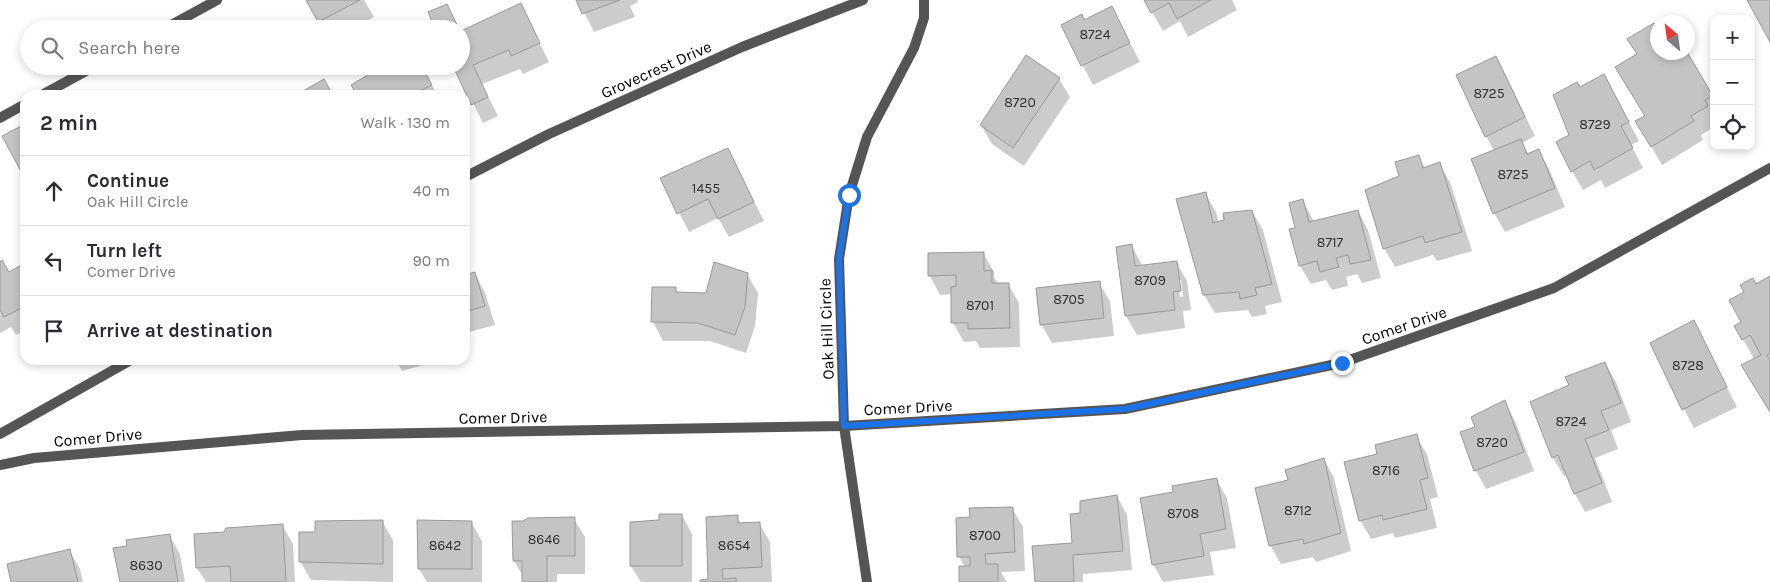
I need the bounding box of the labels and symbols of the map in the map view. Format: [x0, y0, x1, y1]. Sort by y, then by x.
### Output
north arrow [1650, 15, 1695, 60]
house number: 8724 [1079, 26, 1111, 43]
street label: Grovecrest Drive [598, 37, 714, 102]
house number: 8725 [1473, 85, 1505, 102]
house number: 8720 [1004, 94, 1036, 111]
house number: 8729 [1579, 116, 1611, 133]
house number: 8725 [1497, 166, 1529, 183]
house number: 1455 [692, 180, 720, 197]
route start [838, 184, 861, 207]
house number: 8717 [1317, 234, 1344, 251]
house number: 8709 [1134, 272, 1166, 289]
street label: Oak Hill Circle [815, 278, 838, 380]
house number: 8705 [1053, 291, 1085, 308]
house number: 8701 [966, 297, 994, 314]
street label: Comer Drive [1359, 302, 1449, 349]
route end [1331, 352, 1354, 375]
house number: 8728 [1672, 357, 1704, 374]
street label: Comer Drive [863, 396, 953, 419]
street label: Comer Drive [459, 407, 548, 428]
house number: 8724 [1555, 413, 1587, 430]
street label: Comer Drive [53, 424, 143, 451]
house number: 8720 [1476, 434, 1508, 451]
house number: 8716 [1372, 462, 1400, 479]
house number: 8712 [1284, 502, 1312, 519]
house number: 8708 [1167, 505, 1199, 522]
house number: 8700 [969, 527, 1001, 544]
house number: 8646 [528, 531, 560, 548]
house number: 8642 [429, 537, 461, 554]
house number: 8654 [718, 537, 750, 554]
house number: 8630 [129, 557, 163, 574]

